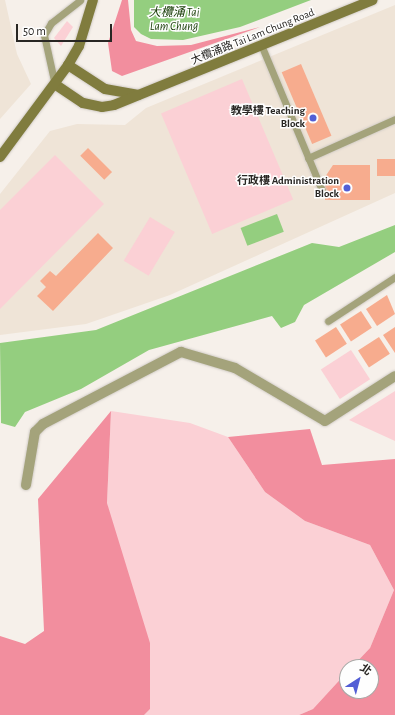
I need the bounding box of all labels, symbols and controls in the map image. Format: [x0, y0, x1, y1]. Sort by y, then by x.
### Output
water label: 大欖涌 Tai Lam Chung [149, 6, 199, 34]
street label: 大欖涌路 Tai Lam Chung Road [189, 6, 317, 68]
scale bar [18, 16, 114, 42]
text: 50 m [23, 25, 46, 37]
place label: 教學樓 Teaching Block [231, 105, 305, 131]
marker: 教學樓 Teaching Block [308, 113, 318, 123]
place label: 行政樓 Administration Block [237, 175, 339, 201]
marker: 行政樓 Administration Block [342, 183, 352, 193]
north arrow [339, 659, 379, 699]
text: 北 [358, 662, 373, 677]

